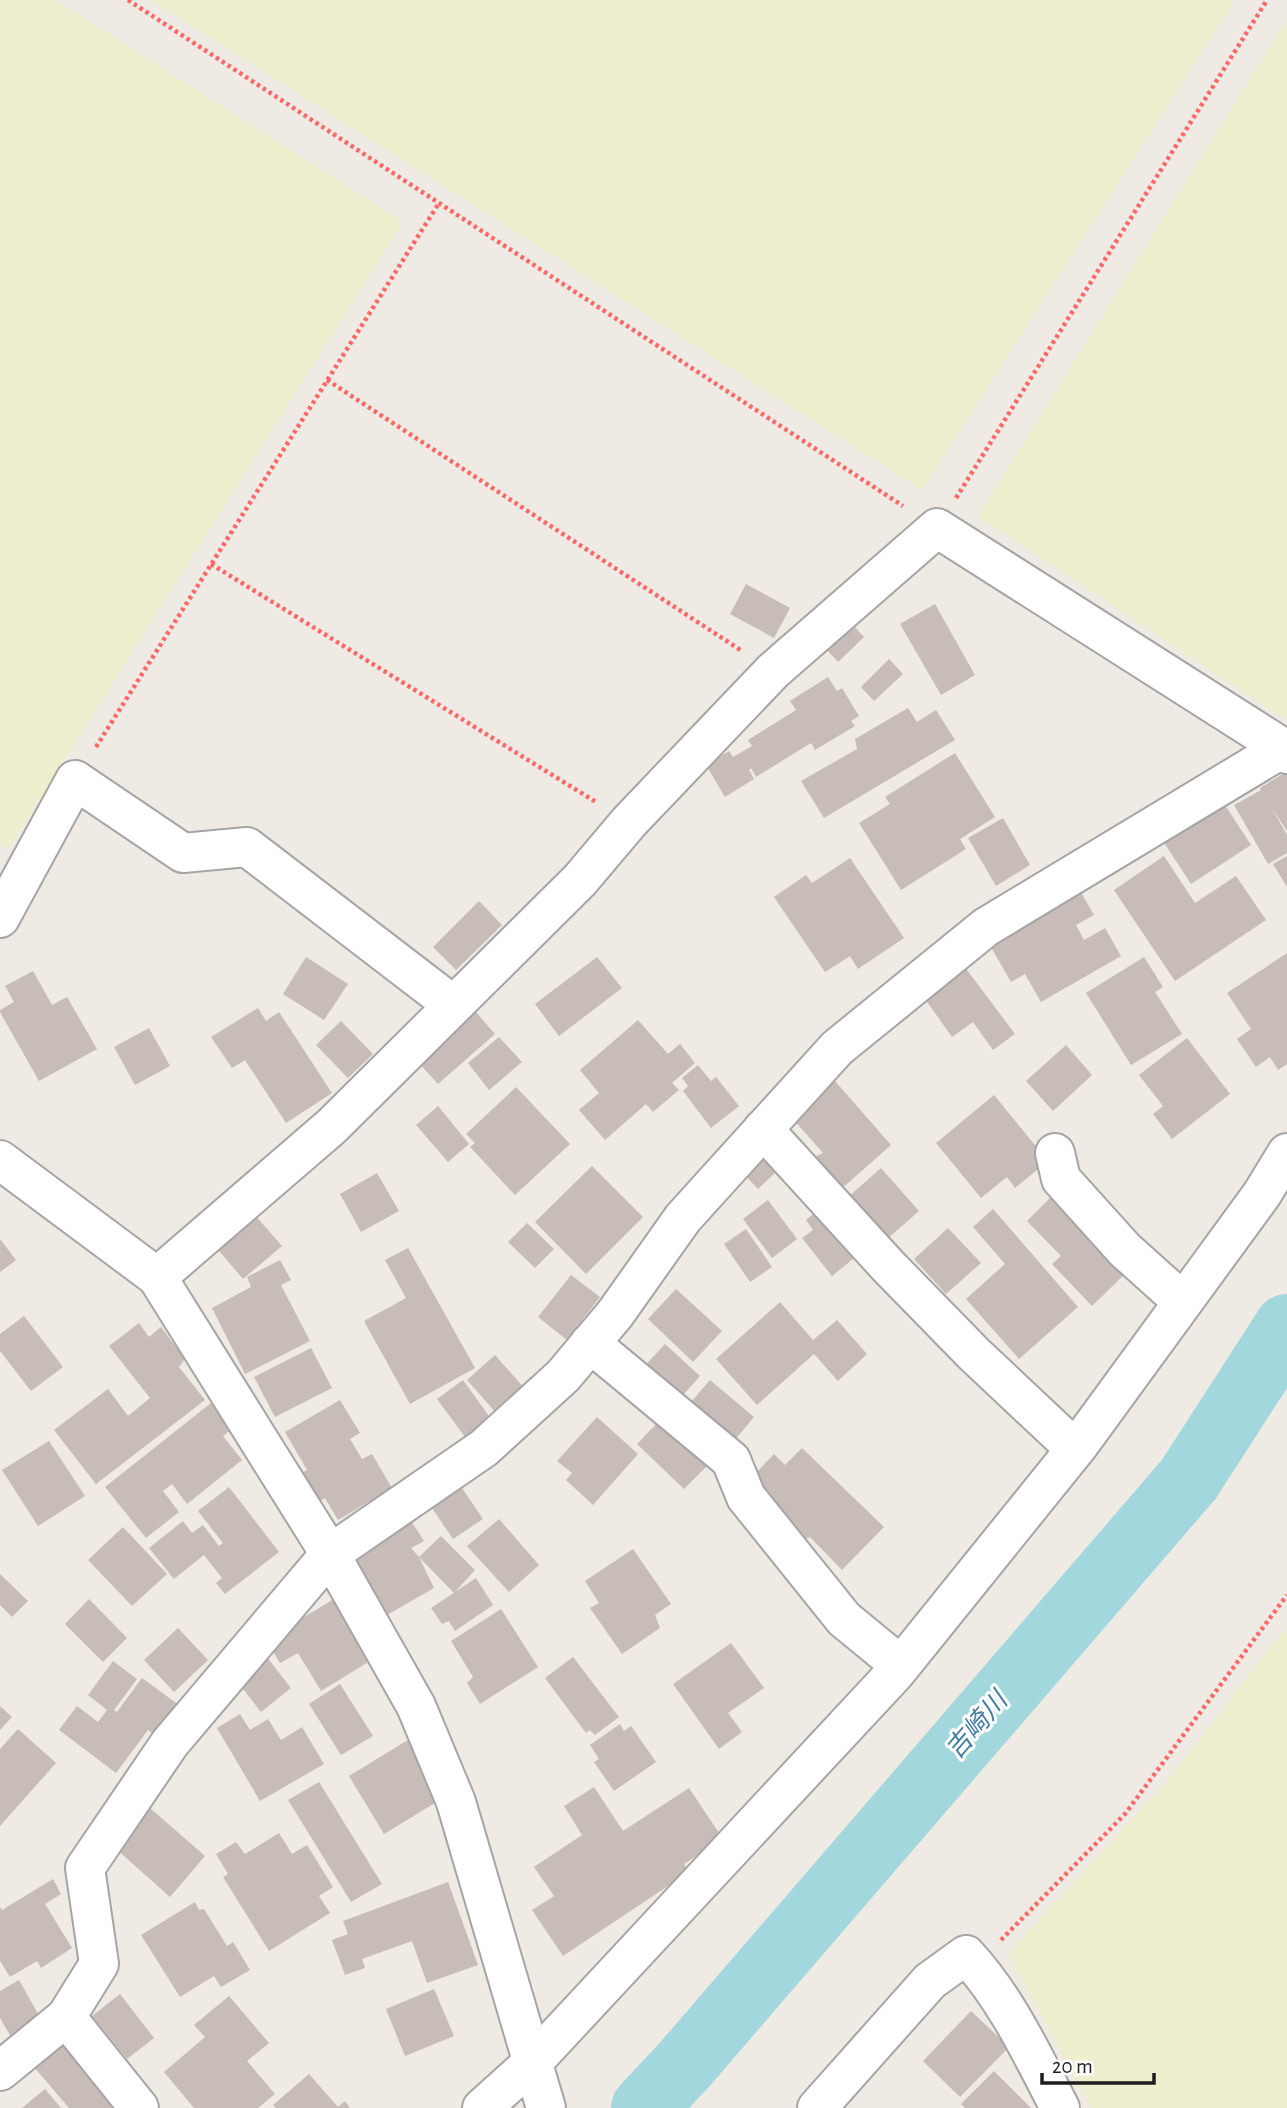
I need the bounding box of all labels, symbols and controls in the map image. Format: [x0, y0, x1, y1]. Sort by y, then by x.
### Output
water label: 吉崎川 [941, 1685, 1014, 1764]
scale bar [1042, 2042, 1154, 2086]
text: 20 m [1052, 2056, 1093, 2077]

